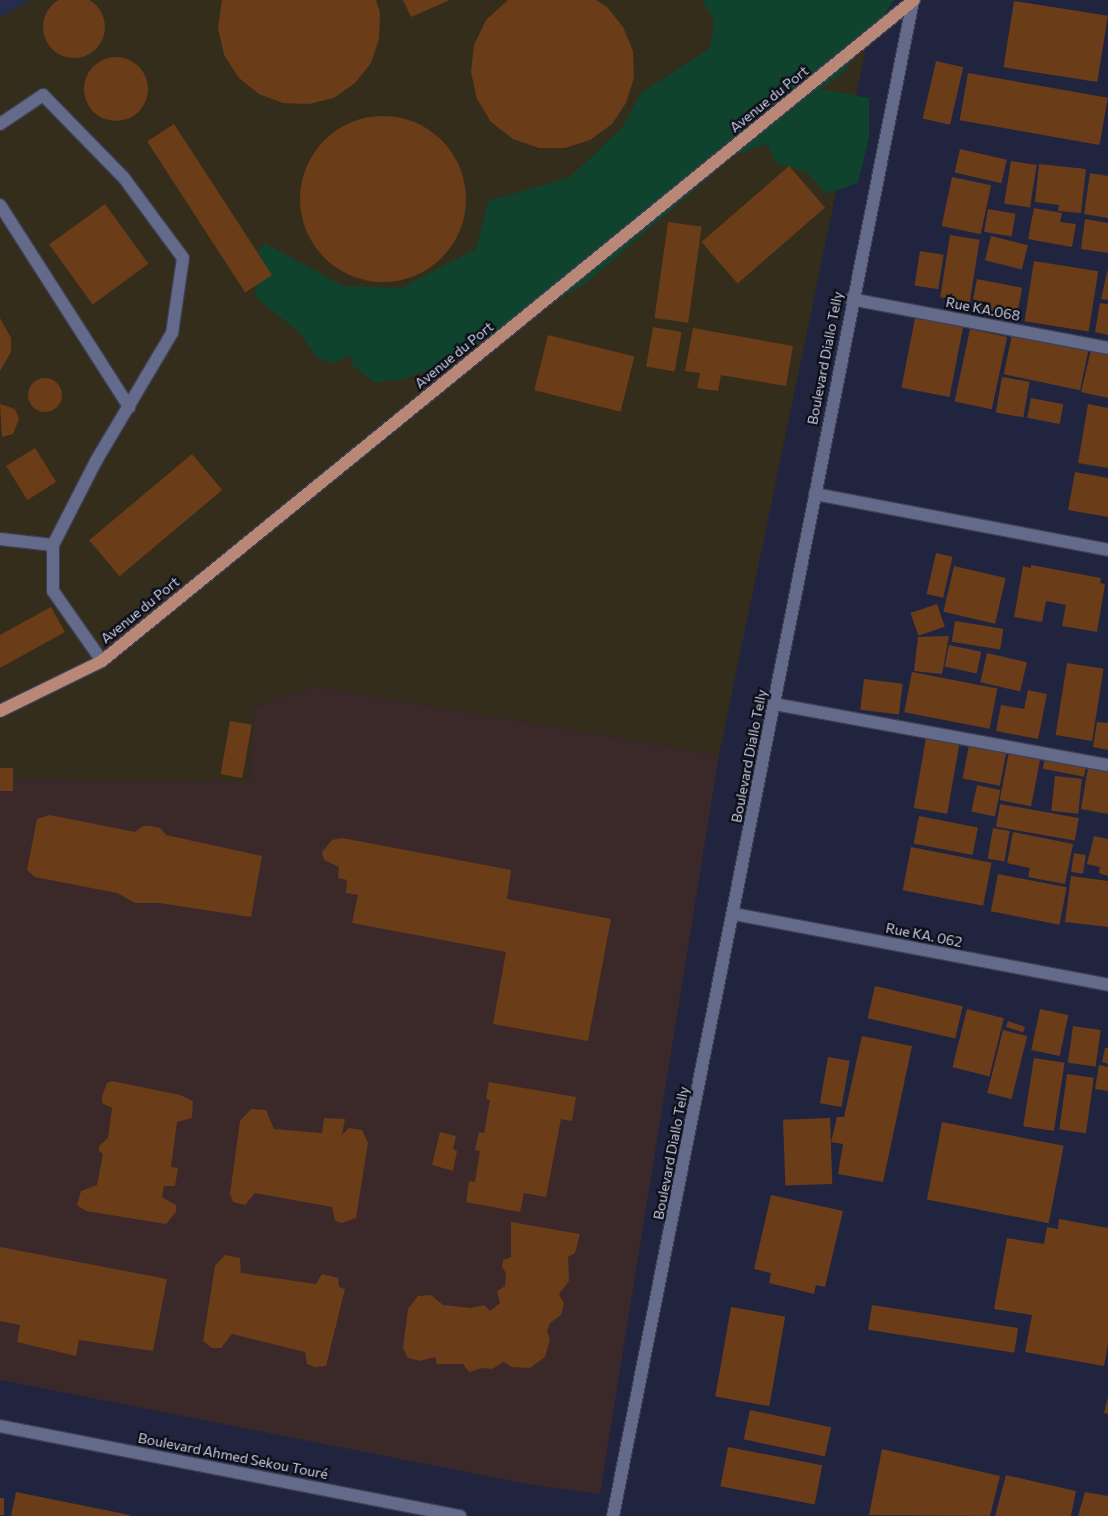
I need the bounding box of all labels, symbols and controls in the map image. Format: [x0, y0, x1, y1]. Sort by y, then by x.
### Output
street label: Avenue du Port [726, 62, 812, 136]
street label: Boulevard Diallo Telly [804, 290, 846, 426]
street label: Rue KA.068 [944, 294, 1022, 324]
street label: Avenue du Port [411, 318, 497, 392]
street label: Avenue du Port [97, 573, 183, 647]
street label: Boulevard Diallo Telly [728, 688, 770, 824]
street label: Rue KA. 062 [884, 919, 964, 951]
street label: Boulevard Diallo Telly [650, 1085, 692, 1221]
street label: Boulevard Ahmed Sekou Touré [137, 1429, 329, 1483]

